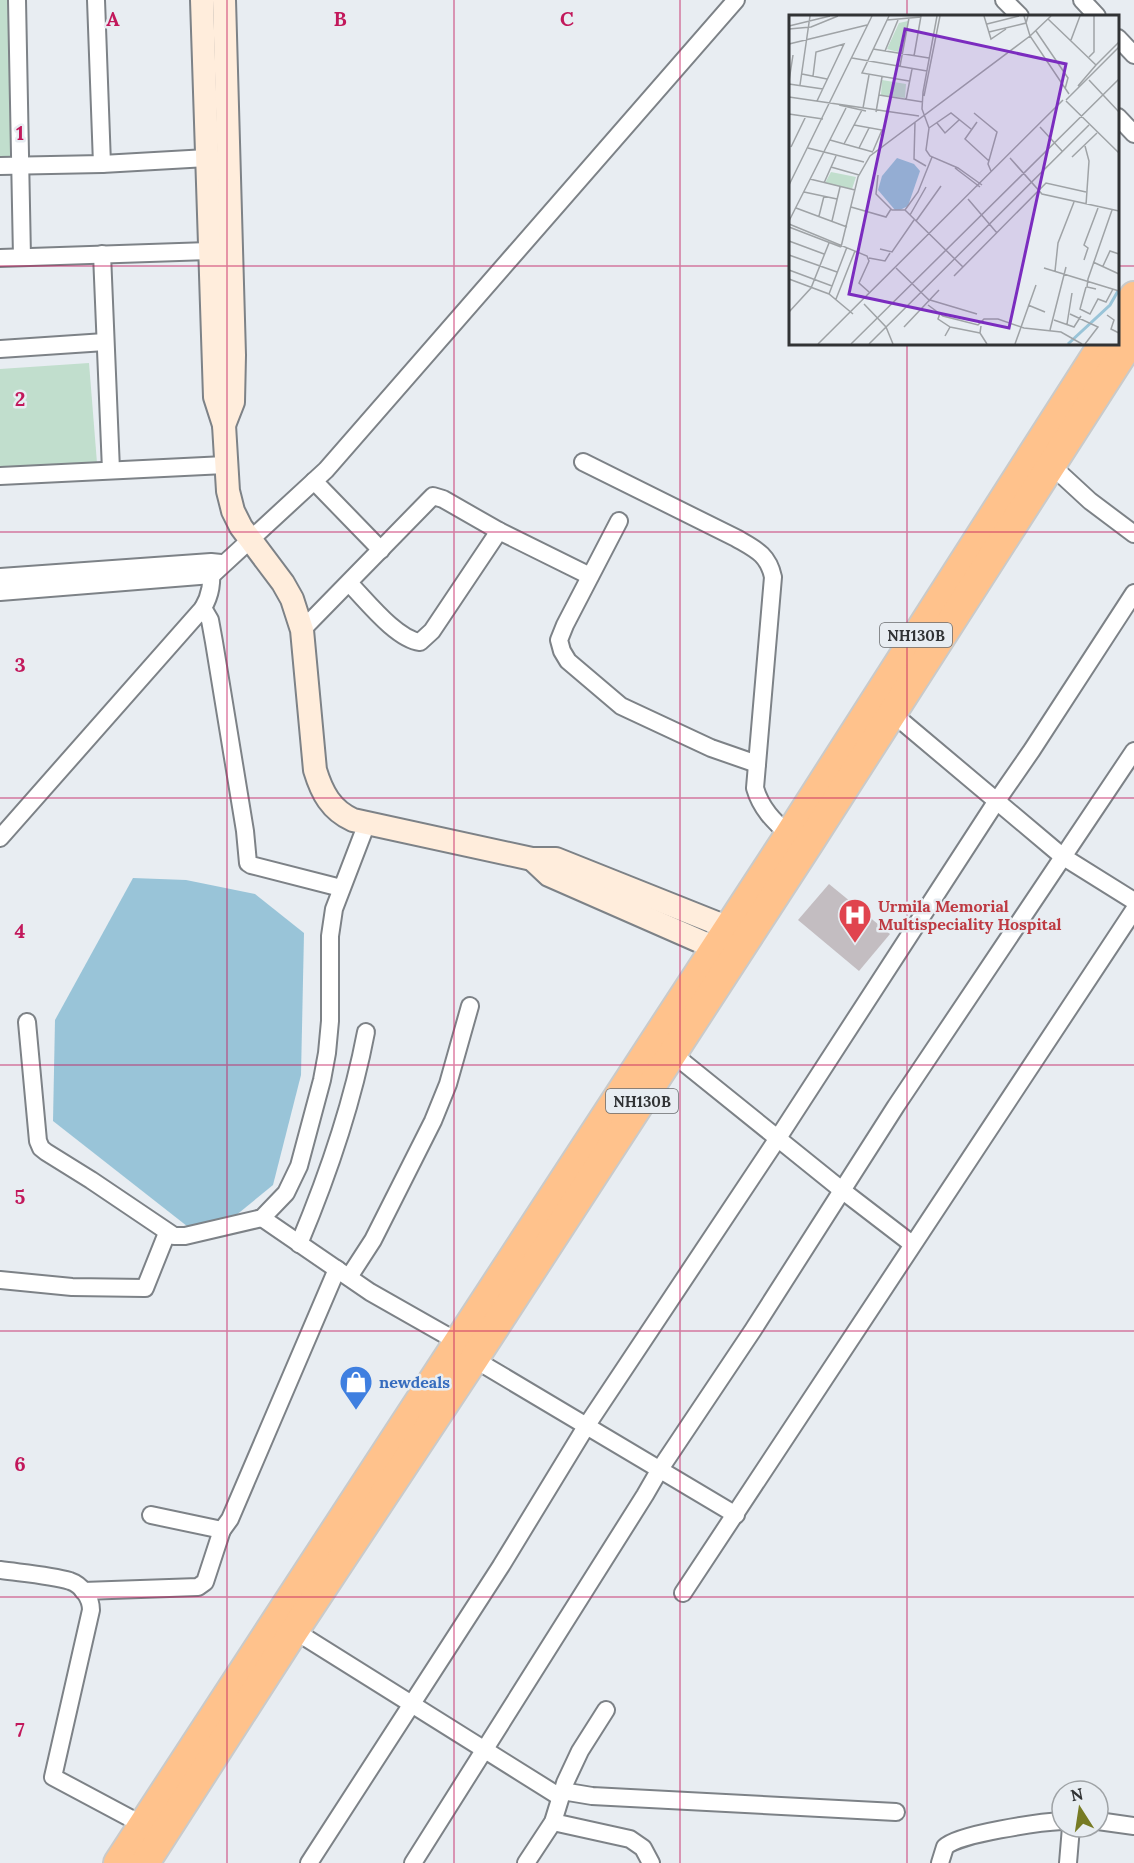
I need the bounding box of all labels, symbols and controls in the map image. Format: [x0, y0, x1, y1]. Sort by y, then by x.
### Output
text: A [106, 6, 120, 31]
text: B [333, 6, 347, 31]
text: C [560, 6, 574, 31]
inset map [789, 15, 1119, 345]
text: 1 [16, 120, 24, 145]
text: 2 [15, 386, 25, 411]
road number: NH130B [880, 623, 952, 647]
text: 3 [14, 652, 26, 677]
place label: Urmila Memorial Multispeciality Hospital [878, 896, 1062, 934]
hospital icon: Urmila Memorial Multispeciality Hospital [837, 897, 873, 944]
text: 4 [15, 918, 26, 943]
road number: NH130B [606, 1089, 678, 1113]
text: 5 [15, 1184, 26, 1209]
shop icon: newdeals [338, 1364, 374, 1411]
place label: newdeals [379, 1372, 450, 1392]
text: 6 [14, 1451, 26, 1476]
text: 7 [15, 1717, 25, 1742]
north arrow [1050, 1779, 1110, 1839]
text: N [1069, 1783, 1085, 1805]

